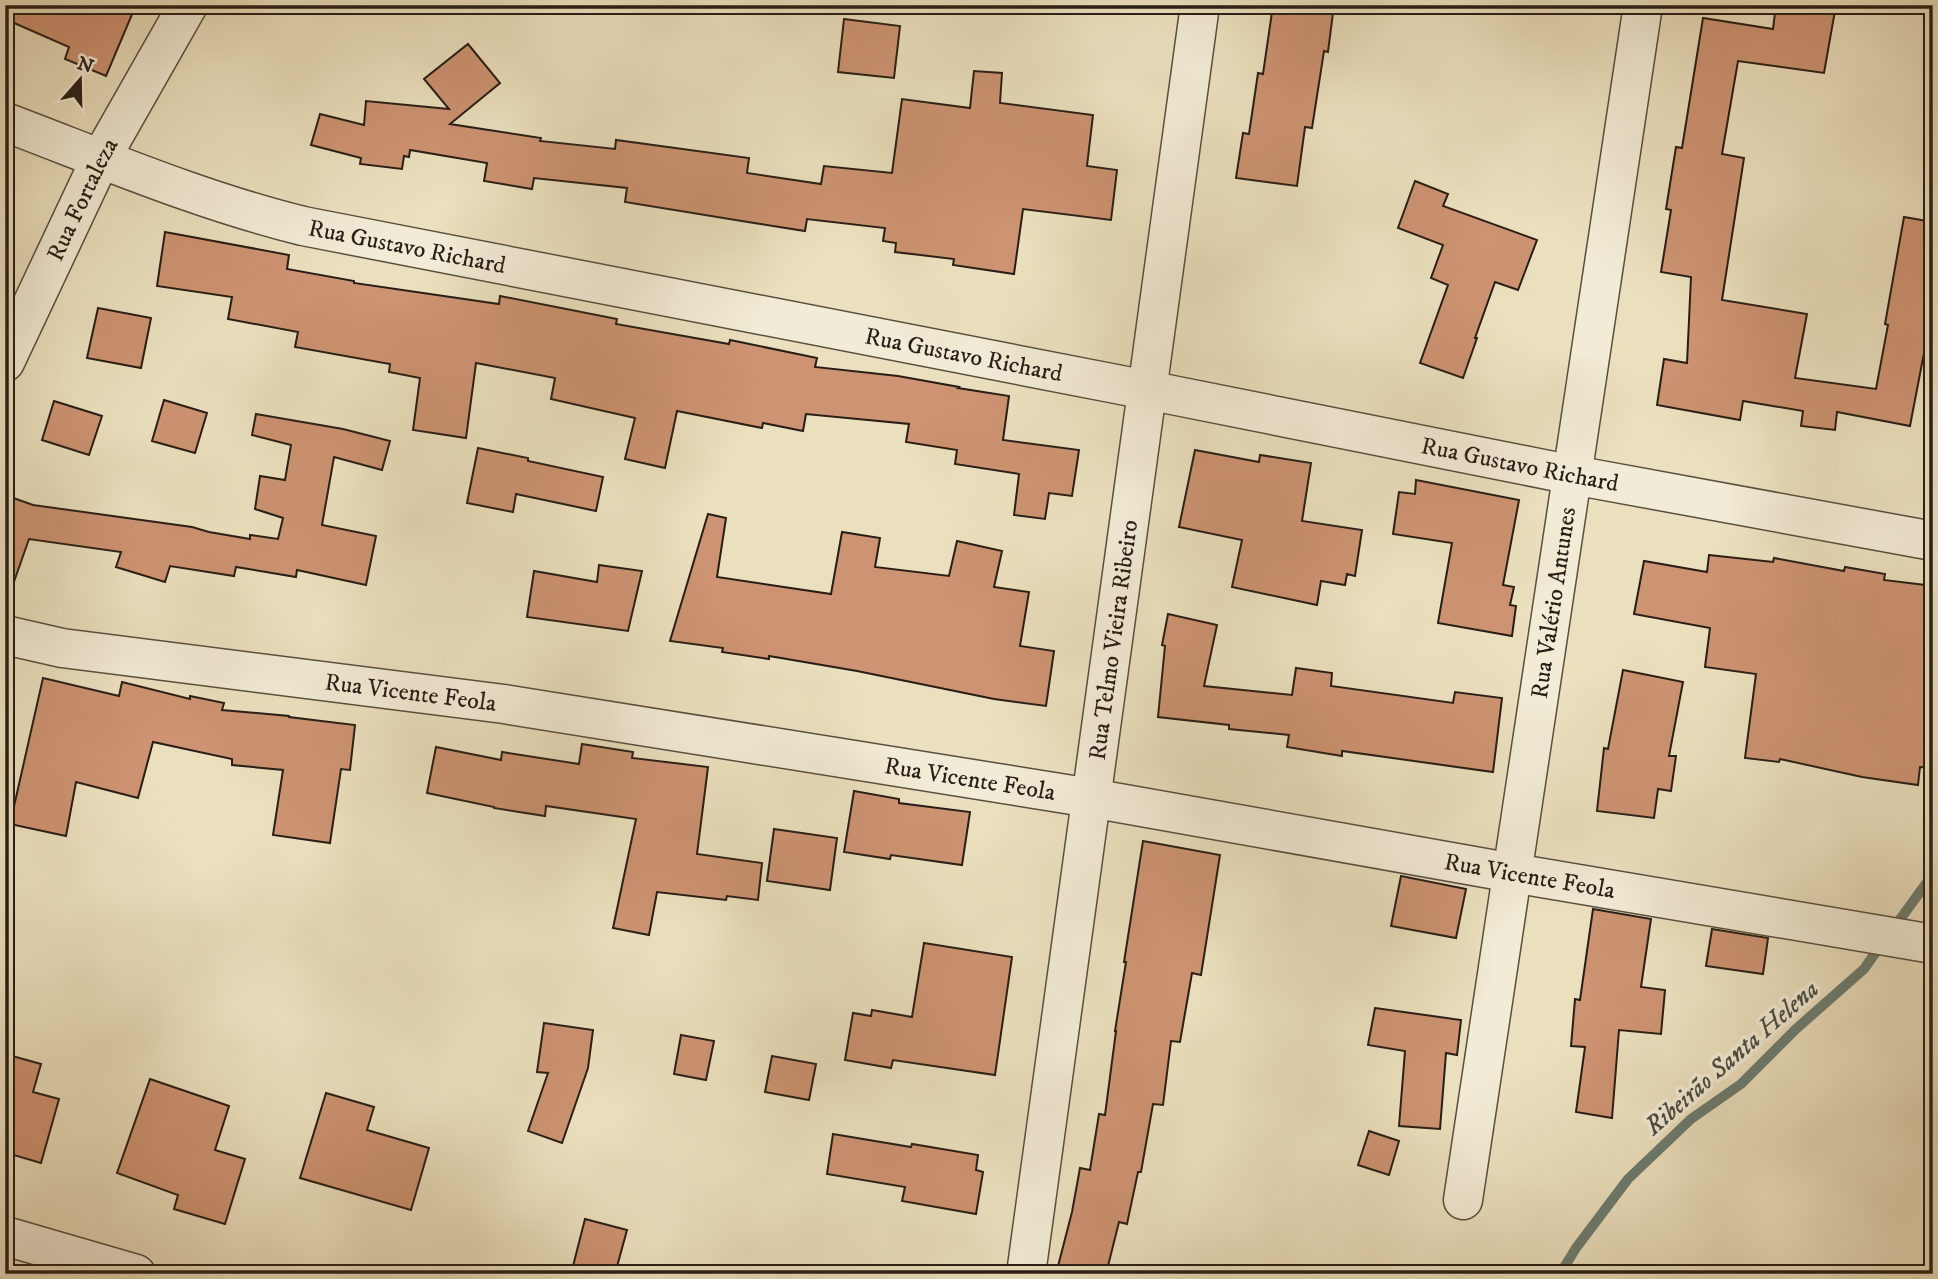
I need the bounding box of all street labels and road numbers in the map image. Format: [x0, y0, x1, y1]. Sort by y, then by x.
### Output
street label: Rua Fortaleza [41, 132, 126, 266]
street label: Rua Gustavo Richard [306, 213, 508, 281]
street label: Rua Gustavo Richard [862, 322, 1065, 389]
street label: Rua Gustavo Richard [1419, 431, 1621, 499]
street label: Rua Valério Antunes [1525, 505, 1583, 701]
street label: Rua Telmo Vieira Ribeiro [1083, 518, 1145, 762]
street label: Rua Vicente Feola [323, 667, 499, 719]
street label: Rua Vicente Feola [882, 751, 1058, 808]
street label: Rua Vicente Feola [1442, 847, 1618, 906]

